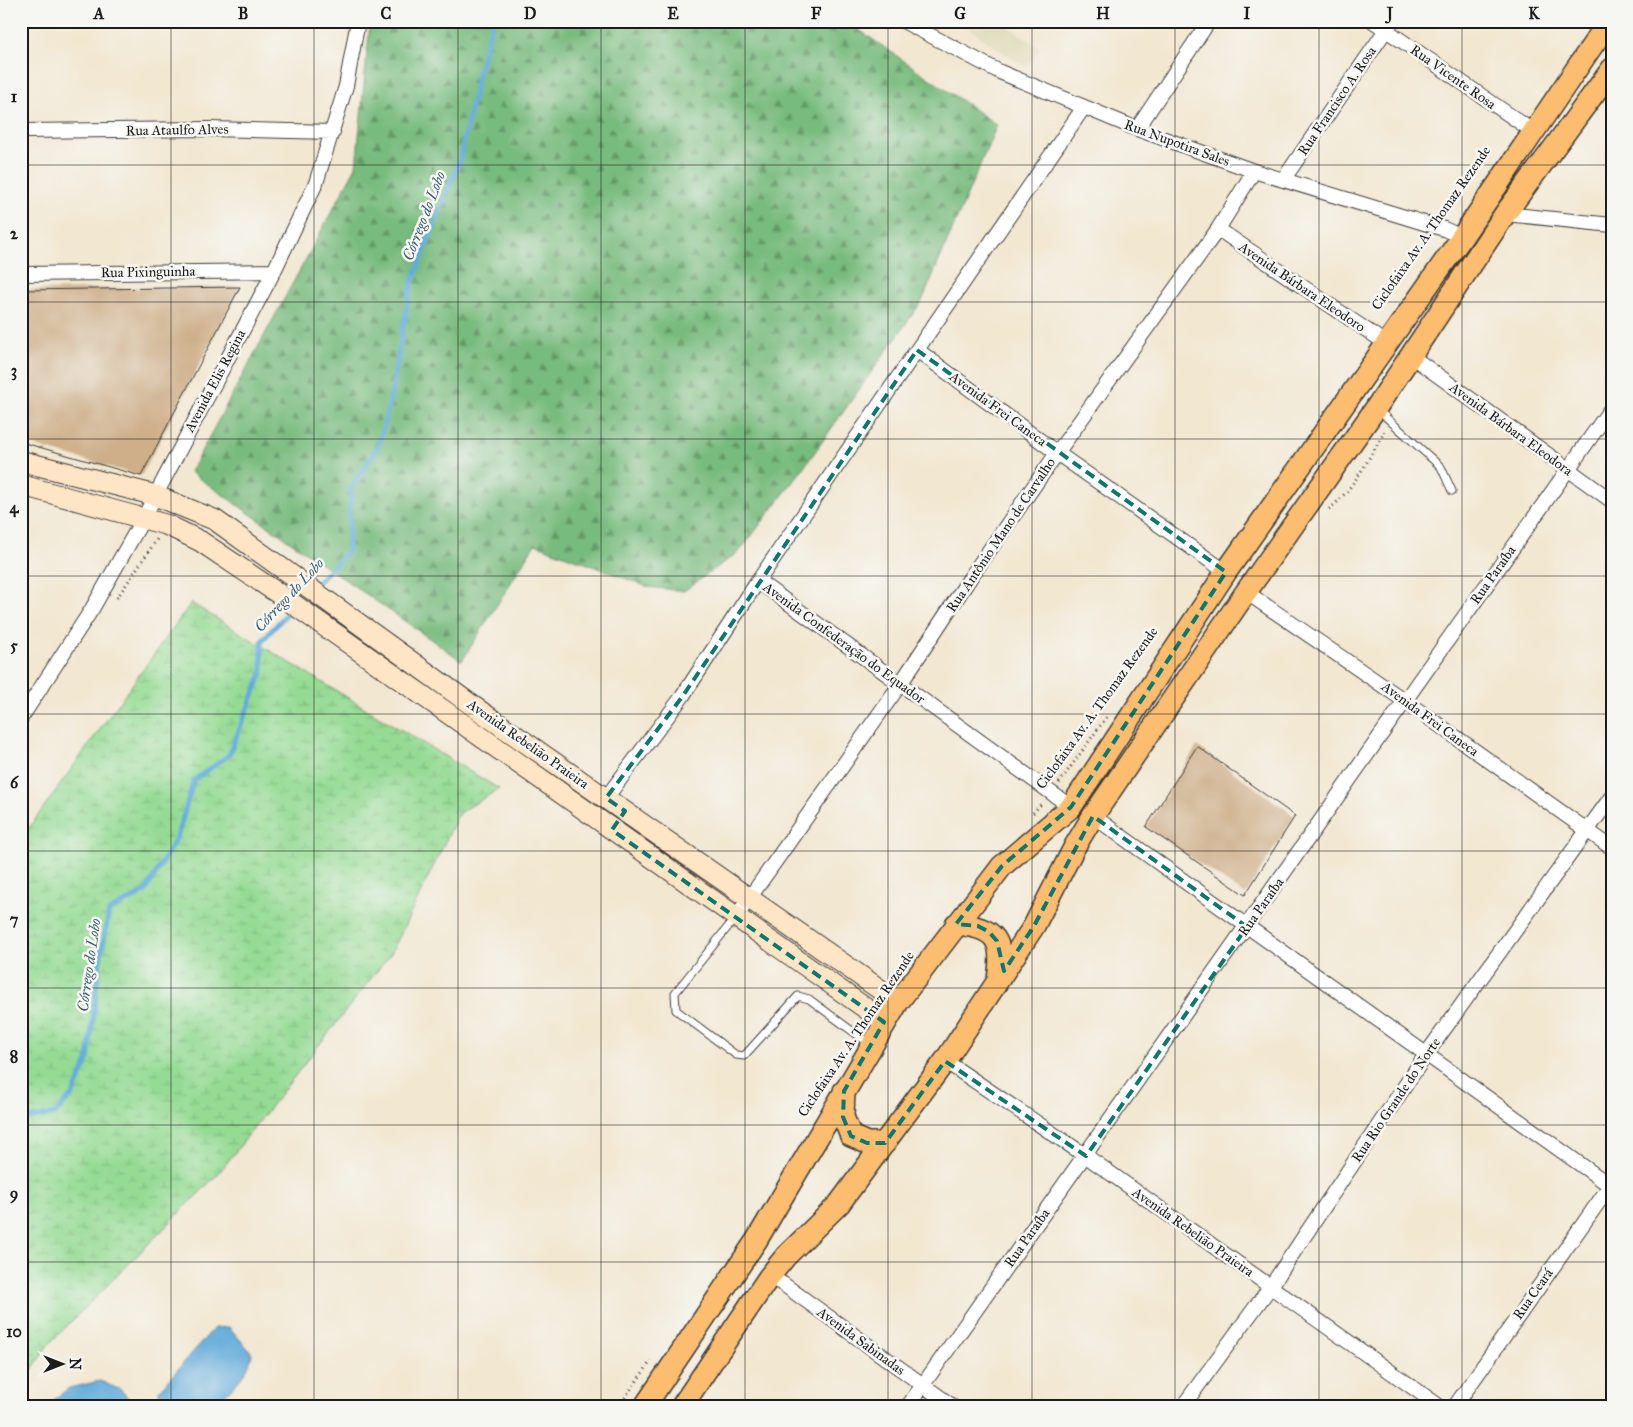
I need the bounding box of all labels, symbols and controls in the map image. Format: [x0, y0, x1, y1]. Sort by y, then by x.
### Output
text: A [93, 4, 105, 23]
text: B [238, 4, 248, 23]
text: C [381, 4, 392, 23]
text: D [524, 4, 537, 23]
text: E [667, 4, 679, 23]
text: F [811, 4, 822, 23]
text: G [954, 4, 966, 23]
text: H [1096, 4, 1110, 23]
text: I [1244, 4, 1251, 23]
text: J [1385, 4, 1394, 24]
text: K [1528, 4, 1540, 23]
street label: Rua Vicente Rosa [1407, 41, 1499, 113]
street label: Rua Francisco A. Rosa [1294, 43, 1380, 159]
text: 1 [11, 87, 18, 106]
street label: Rua Nupotira Sales [1122, 116, 1232, 170]
street label: Rua Ataulfo Alves [125, 121, 229, 139]
street label: Ciclofaixa Av. A. Thomaz Rezende [1368, 143, 1494, 313]
water label: Córrego do Lobo [399, 169, 449, 263]
text: 2 [10, 224, 19, 243]
street label: Avenida Bárbara Eleodoro [1235, 238, 1369, 336]
street label: Rua Pixinguinha [100, 263, 196, 281]
street label: Avenida Elis Regina [180, 327, 249, 436]
text: 3 [11, 361, 17, 381]
street label: Avenida Frei Caneca [945, 367, 1050, 450]
street label: Avenida Bárbara Eleodora [1445, 378, 1576, 479]
street label: Rua Antônio Mano de Carvalho [943, 454, 1059, 616]
text: 4 [10, 498, 20, 518]
street label: Rua Paraíba [1467, 542, 1519, 608]
water label: Córrego do Lobo [250, 554, 328, 635]
street label: Avenida Confederação do Equador [758, 578, 929, 709]
street label: Ciclofaixa Av. A. Thomaz Rezende [1032, 624, 1162, 792]
text: 5 [10, 636, 18, 655]
street label: Avenida Frei Caneca [1377, 677, 1482, 760]
street label: Avenida Rebelião Praieira [463, 695, 592, 792]
text: 6 [10, 773, 19, 792]
street label: Rua Paraíba [1235, 874, 1287, 940]
text: 7 [10, 910, 19, 929]
water label: Córrego do Lobo [74, 917, 104, 1013]
street label: Ciclofaixa Av. A. Thomaz Rezende [794, 948, 918, 1120]
street label: Rua Rio Grande do Norte [1348, 1034, 1444, 1166]
text: 8 [10, 1047, 18, 1066]
street label: Avenida Rebelião Praieira [1128, 1183, 1257, 1280]
text: 9 [10, 1184, 18, 1204]
street label: Rua Paraíba [1001, 1205, 1053, 1271]
street label: Rua Ceará [1509, 1265, 1557, 1323]
street label: Avenida Sabinadas [813, 1303, 908, 1379]
text: 10 [6, 1322, 22, 1341]
north arrow [38, 1340, 88, 1390]
text: N [66, 1358, 83, 1370]

